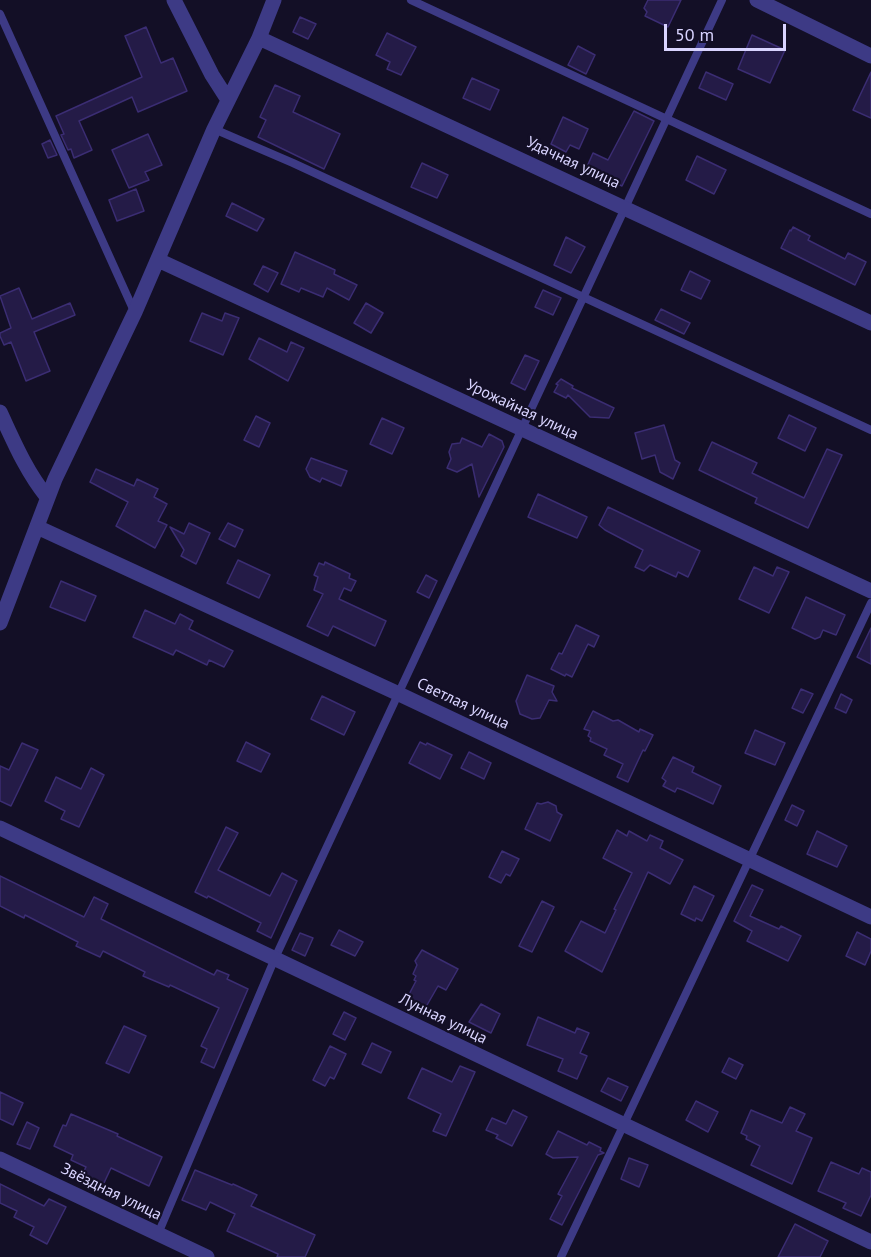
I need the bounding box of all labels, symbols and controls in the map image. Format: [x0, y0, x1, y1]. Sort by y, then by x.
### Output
scale bar [667, 12, 788, 50]
text: 50 m [675, 23, 714, 46]
street label: Удачная улица [523, 133, 623, 193]
street label: Урожайная улица [463, 376, 581, 444]
street label: Светлая улица [414, 674, 512, 734]
street label: Лунная улица [396, 989, 490, 1049]
street label: Звёздная улица [58, 1159, 164, 1225]

